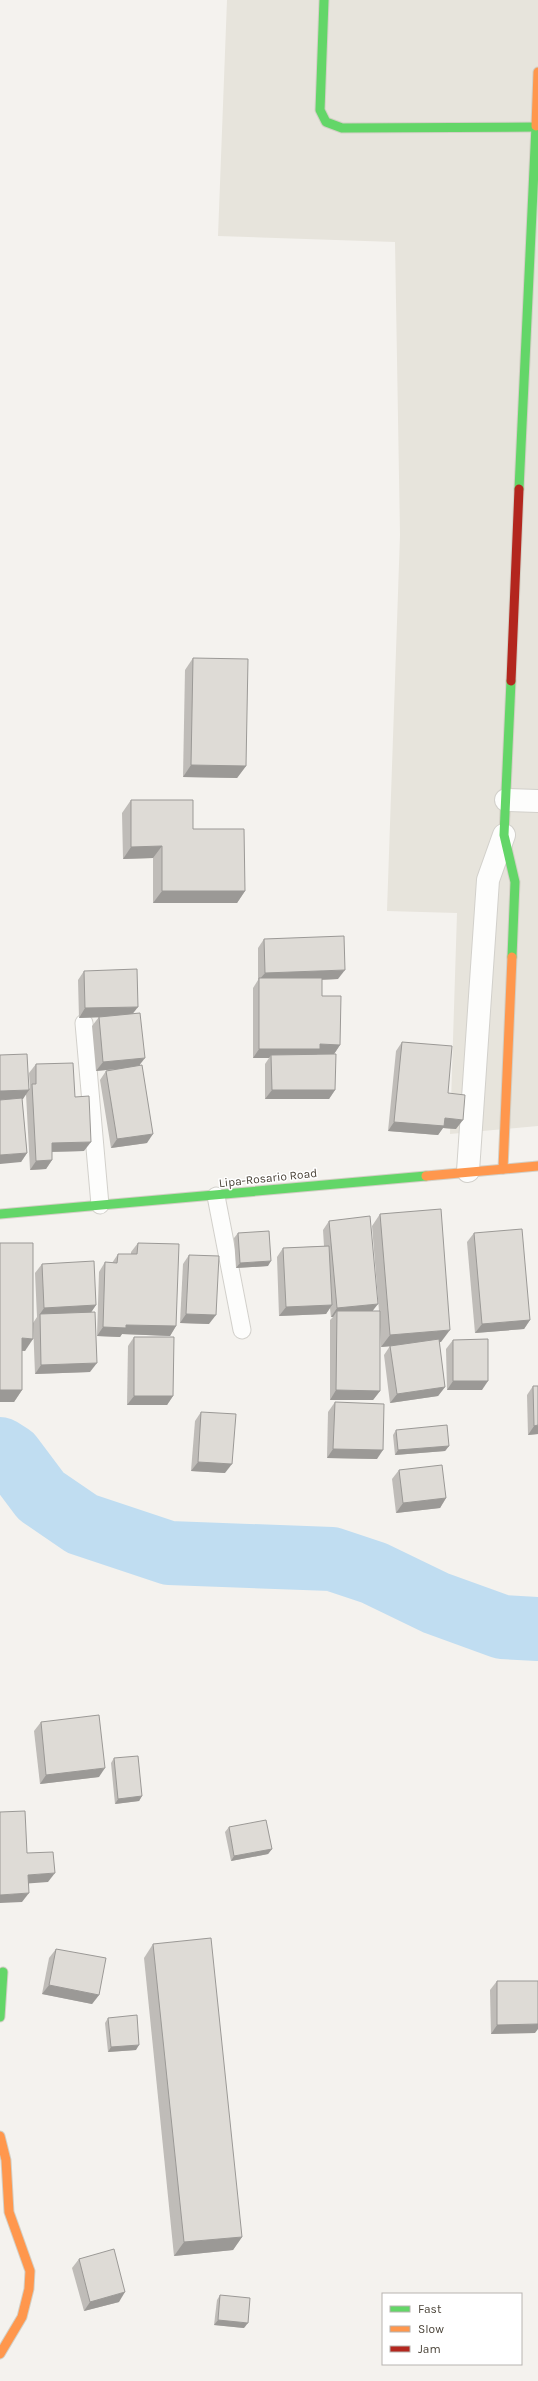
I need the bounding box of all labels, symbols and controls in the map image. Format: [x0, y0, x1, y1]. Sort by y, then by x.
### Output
street label: Lipa-Rosario Road [218, 1166, 318, 1190]
legend [382, 2293, 522, 2365]
text: Fast [418, 2302, 442, 2316]
text: Slow [418, 2322, 444, 2336]
text: Jam [418, 2342, 441, 2356]

